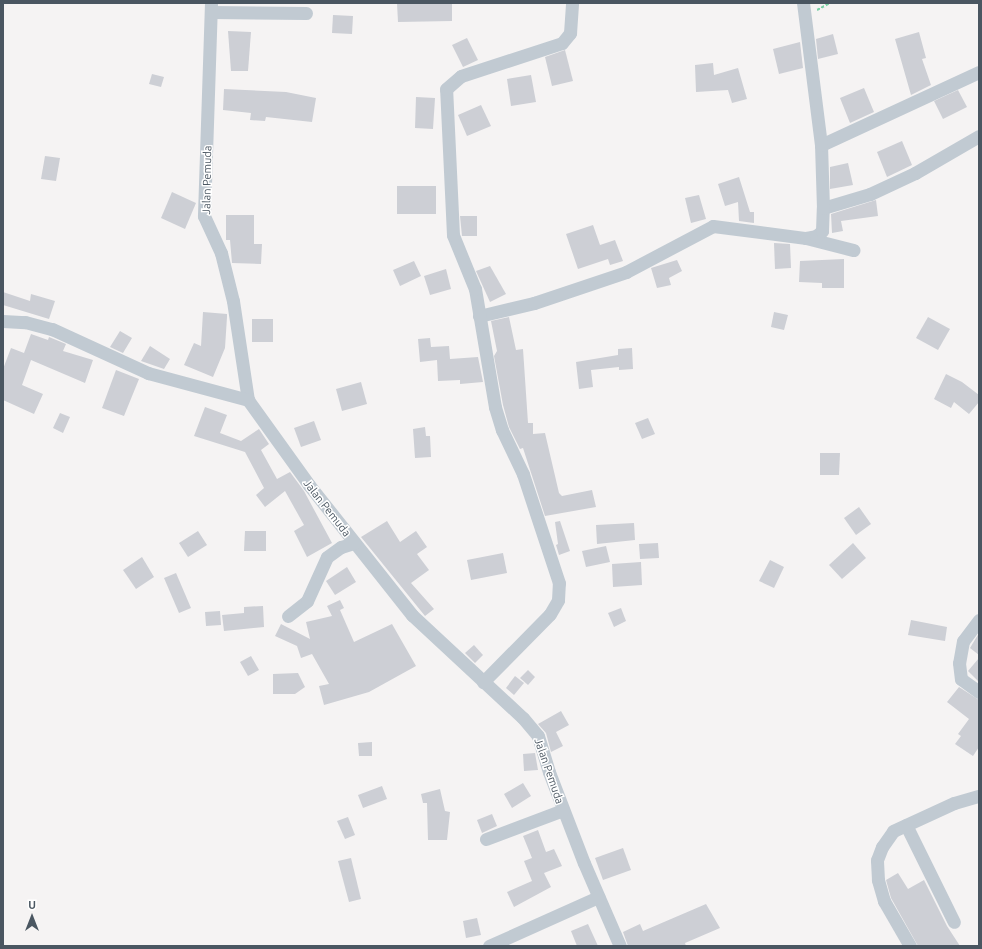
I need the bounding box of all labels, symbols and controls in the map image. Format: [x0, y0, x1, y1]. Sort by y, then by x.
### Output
street label: Jalan Pemuda [200, 146, 214, 214]
street label: Jalan Pemuda [301, 477, 353, 539]
street label: Jalan Pemuda [532, 736, 566, 806]
north arrow [12, 897, 52, 937]
text: U [28, 899, 36, 911]

